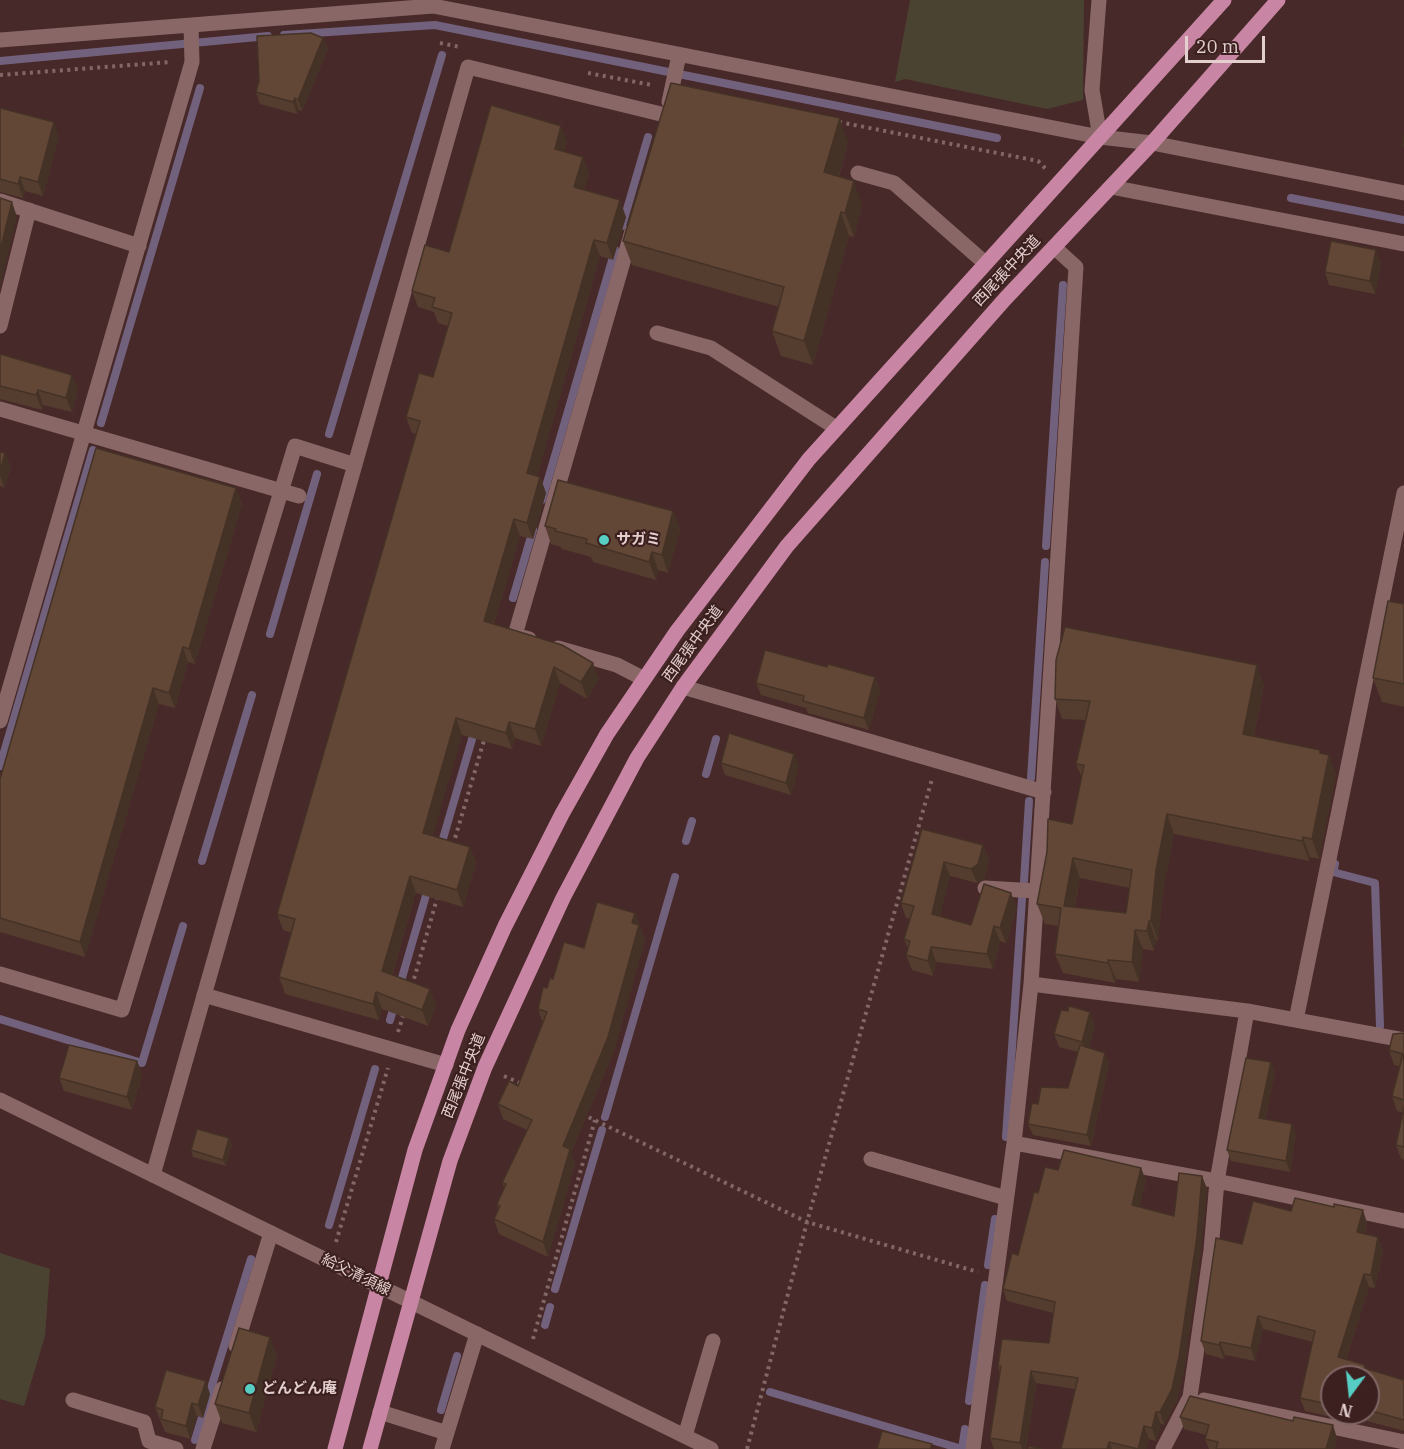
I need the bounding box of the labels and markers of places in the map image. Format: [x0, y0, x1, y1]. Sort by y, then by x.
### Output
place label: サガミ [616, 531, 661, 549]
marker: サガミ [597, 533, 611, 547]
place label: どんどん庵 [262, 1380, 337, 1398]
marker: どんどん庵 [243, 1382, 257, 1396]

